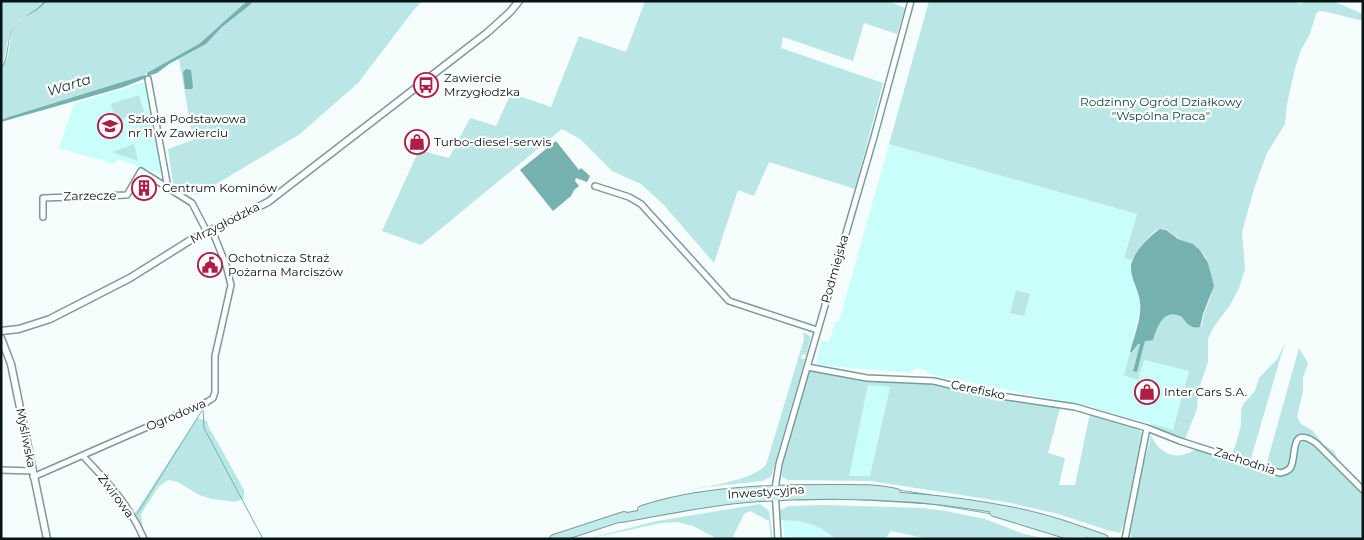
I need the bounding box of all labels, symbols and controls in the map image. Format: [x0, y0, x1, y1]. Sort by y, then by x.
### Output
water label: Warta [45, 70, 93, 100]
place label: Zawiercie Mrzygłodzka [444, 70, 520, 99]
bus stop icon: Zawiercie Mrzygłodzka [413, 72, 439, 98]
park label: Rodzinny Ogród Działkowy "Wspólna Praca" [1080, 94, 1243, 123]
place label: Szkoła Podstawowa nr 11 w Zawierciu [128, 111, 246, 140]
school or university icon: Szkoła Podstawowa nr 11 w Zawierciu [97, 113, 123, 139]
shop icon: Turbo-diesel-serwis [404, 129, 430, 155]
place label: Turbo-diesel-serwis [434, 134, 551, 149]
building icon: Centrum Kominów [131, 175, 157, 201]
place label: Centrum Kominów [162, 180, 277, 195]
street label: Zarzecze [63, 188, 117, 203]
street label: Mrzygłodzka [187, 199, 262, 246]
street label: Podmiejska [818, 233, 851, 305]
place label: Ochotnicza Straż Pożarna Marciszów [228, 250, 343, 279]
public building icon: Ochotnicza Straż Pożarna Marciszów [197, 252, 223, 278]
street label: Cerefisko [950, 376, 1007, 403]
shop icon: Inter Cars S.A. [1134, 379, 1160, 405]
place label: Inter Cars S.A. [1164, 384, 1247, 399]
street label: Ogrodowa [144, 395, 208, 434]
street label: Myśliwska [13, 407, 40, 469]
street label: Zachodnia [1213, 444, 1278, 478]
street label: Żwirowa [95, 471, 138, 521]
street label: Inwestycyjna [727, 481, 805, 502]

